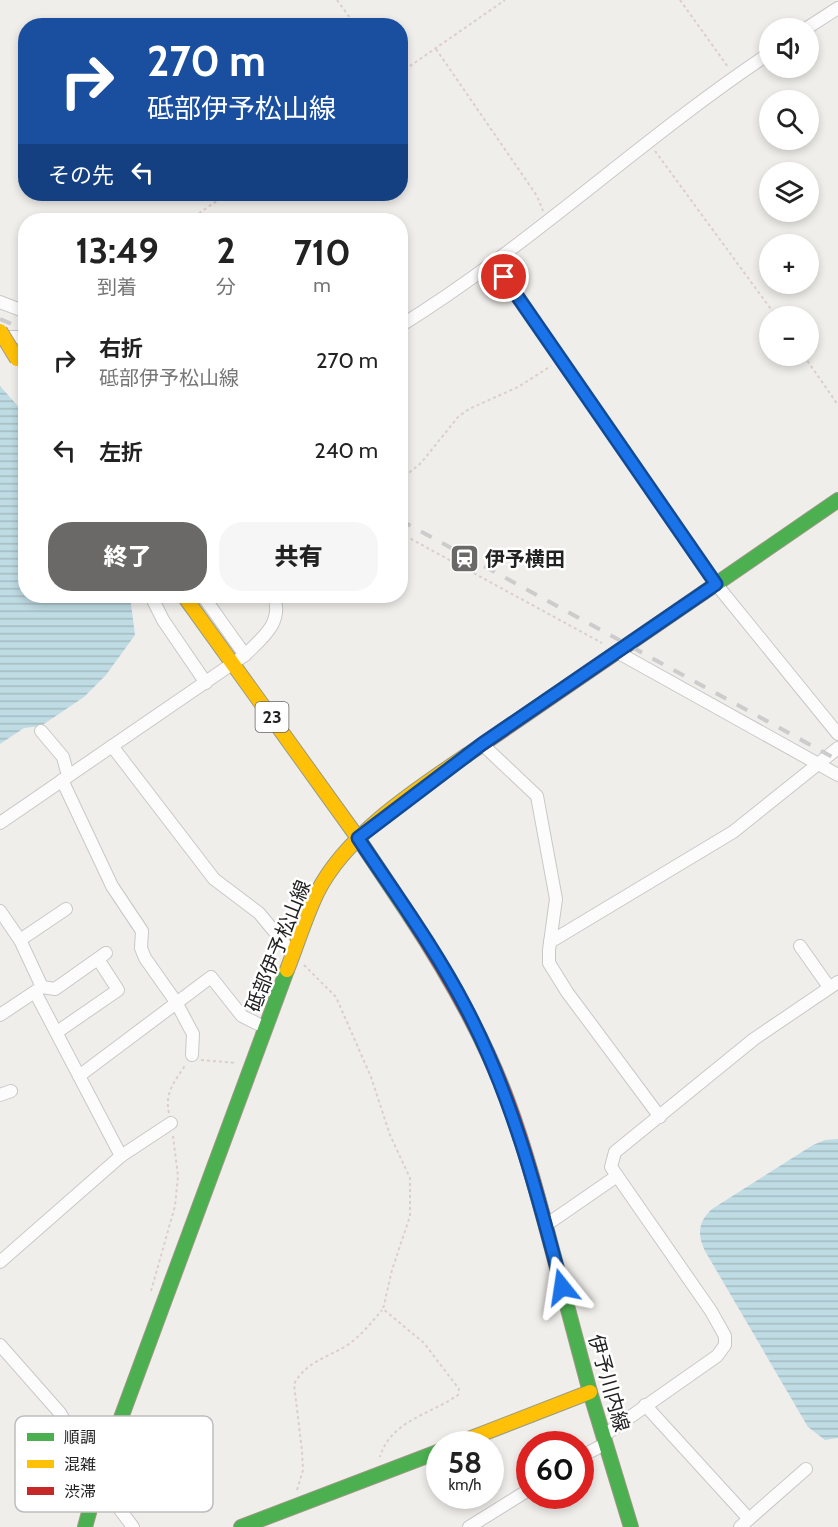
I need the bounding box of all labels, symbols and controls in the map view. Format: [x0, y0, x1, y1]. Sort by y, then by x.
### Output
map controls [759, 18, 819, 366]
button: sound [759, 18, 819, 78]
text: 270 m [147, 35, 266, 87]
icon: right [48, 42, 126, 120]
button: search [759, 90, 819, 150]
text: 砥部伊予松山線 [147, 92, 336, 125]
icon: left [126, 156, 159, 189]
text: その先 [48, 162, 114, 189]
button: layers [759, 162, 819, 222]
text: 13:49 [75, 228, 159, 272]
text: 2 [217, 228, 236, 272]
text: 710 [294, 230, 351, 274]
button: + [759, 234, 819, 294]
pin [478, 251, 529, 302]
icon: arrive [487, 260, 520, 293]
text: m [313, 273, 331, 297]
text: 到着 [97, 275, 137, 299]
text: 分 [216, 275, 236, 299]
button: − [759, 306, 819, 366]
text: 右折 [99, 335, 143, 362]
icon: right [48, 344, 81, 377]
text: 270 m [316, 347, 378, 374]
text: 砥部伊予松山線 [99, 366, 239, 390]
icon: left [48, 434, 81, 467]
text: 240 m [314, 437, 378, 464]
text: 左折 [99, 439, 143, 466]
button: 終了 [48, 522, 207, 591]
button: 共有 [219, 522, 378, 591]
station icon: 伊予横田 [448, 543, 480, 575]
place label: 伊予横田 [485, 547, 565, 571]
road number: 23 [256, 702, 288, 732]
street label: 砥部伊予松山線 [241, 877, 315, 1015]
position arrow [530, 1255, 594, 1319]
street label: 伊予川内線 [584, 1332, 634, 1434]
legend [15, 1416, 213, 1512]
text: 順調 [64, 1428, 96, 1447]
speed limit sign: 60 [516, 1431, 594, 1509]
text: 58 [448, 1444, 482, 1481]
text: 混雑 [64, 1455, 96, 1474]
text: km/h [449, 1476, 481, 1494]
text: 渋滞 [64, 1482, 96, 1501]

